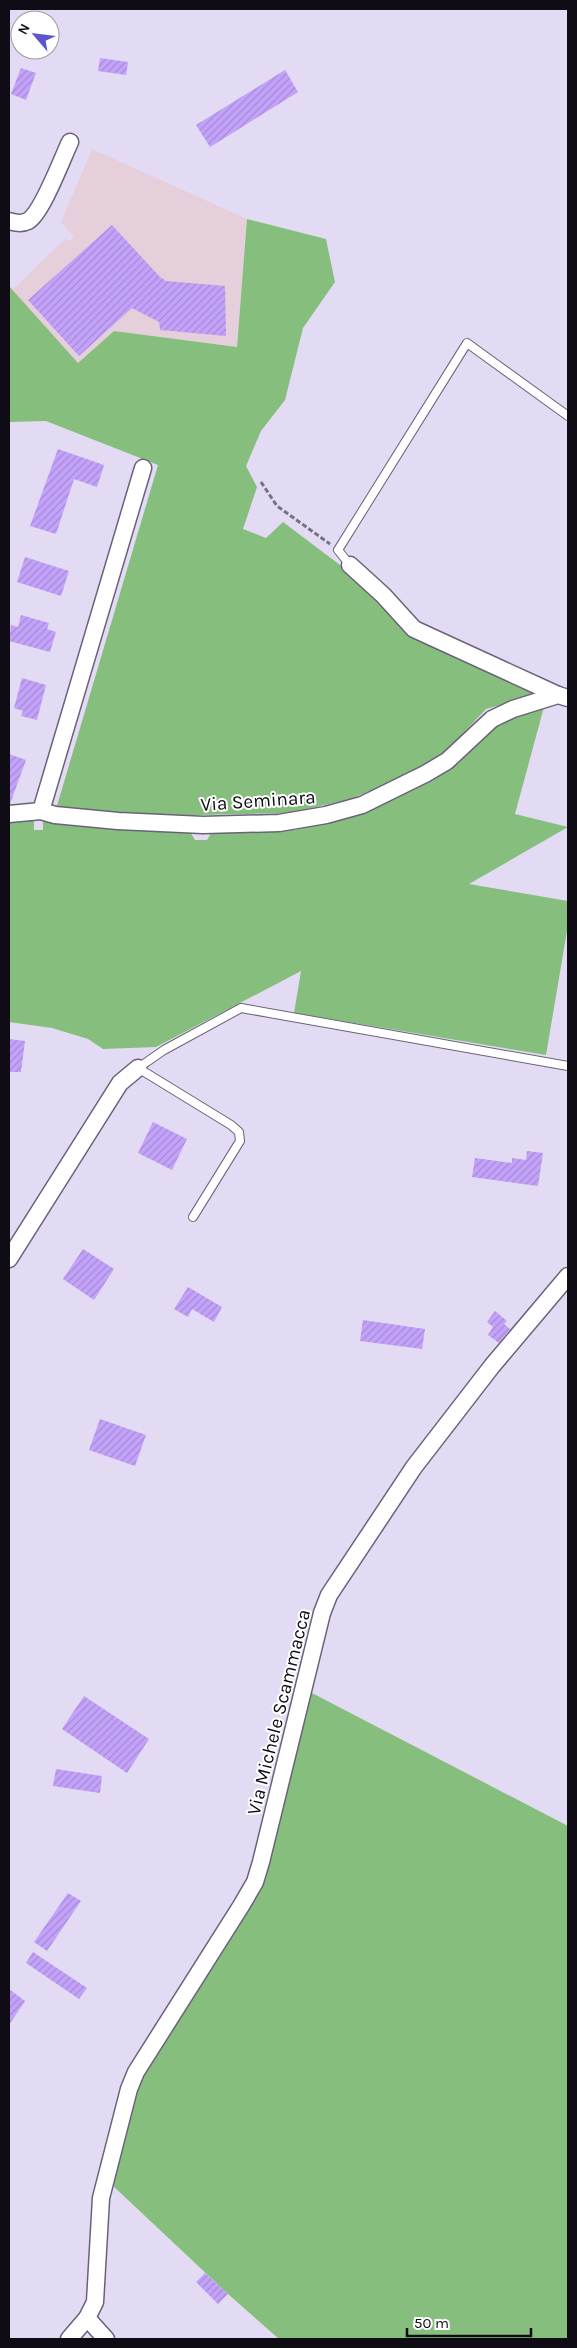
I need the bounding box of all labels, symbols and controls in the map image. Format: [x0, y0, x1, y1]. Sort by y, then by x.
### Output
north arrow [10, 10, 60, 60]
text: N [14, 21, 34, 38]
street label: Via Seminara [200, 786, 316, 816]
street label: Via Michele Scammacca [243, 1607, 315, 1818]
scale bar [407, 2306, 531, 2338]
text: 50 m [414, 2314, 449, 2332]

